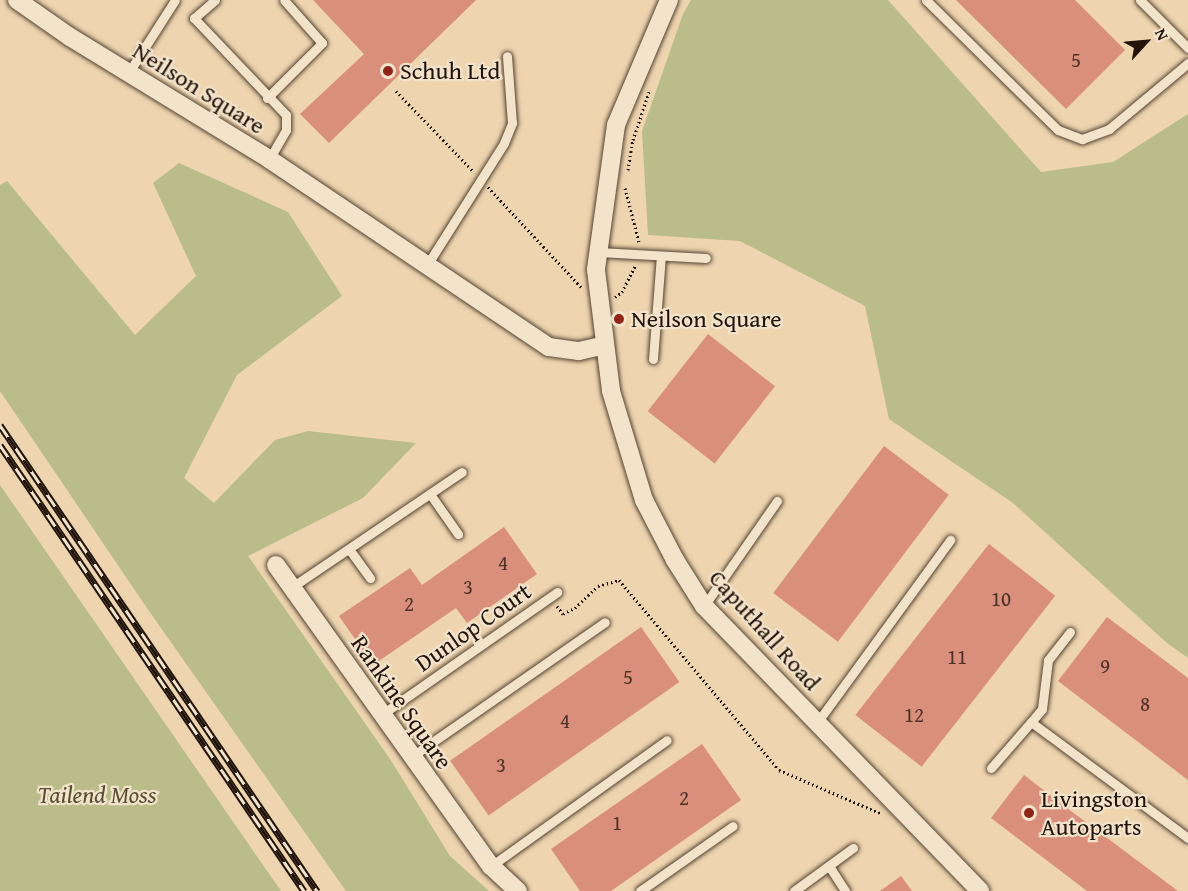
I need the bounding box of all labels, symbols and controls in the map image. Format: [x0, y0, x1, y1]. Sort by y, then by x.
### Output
north arrow [1116, 12, 1176, 72]
text: N [1149, 24, 1175, 44]
street label: Neilson Square [128, 36, 270, 140]
house number: 5 [1071, 47, 1081, 73]
place label: Schuh Ltd [400, 57, 500, 85]
marker: Schuh Ltd [381, 64, 395, 78]
place label: Neilson Square [631, 305, 781, 333]
marker: Neilson Square [612, 312, 626, 326]
house number: 4 [498, 550, 508, 576]
street label: Caputhall Road [703, 564, 827, 696]
house number: 3 [463, 574, 473, 600]
street label: Dunlop Court [409, 577, 537, 677]
house number: 10 [991, 586, 1011, 612]
house number: 2 [404, 591, 414, 617]
street label: Rankine Square [345, 629, 459, 775]
house number: 11 [947, 644, 967, 670]
house number: 9 [1100, 653, 1110, 679]
house number: 5 [623, 664, 633, 690]
house number: 8 [1140, 691, 1150, 717]
house number: 12 [904, 702, 924, 728]
house number: 4 [560, 708, 570, 734]
house number: 3 [496, 752, 506, 778]
park label: Tailend Moss [38, 781, 156, 809]
house number: 2 [679, 785, 689, 811]
place label: Livingston Autoparts [1041, 785, 1147, 841]
marker: Livingston Autoparts [1022, 806, 1036, 820]
house number: 1 [612, 810, 622, 836]

